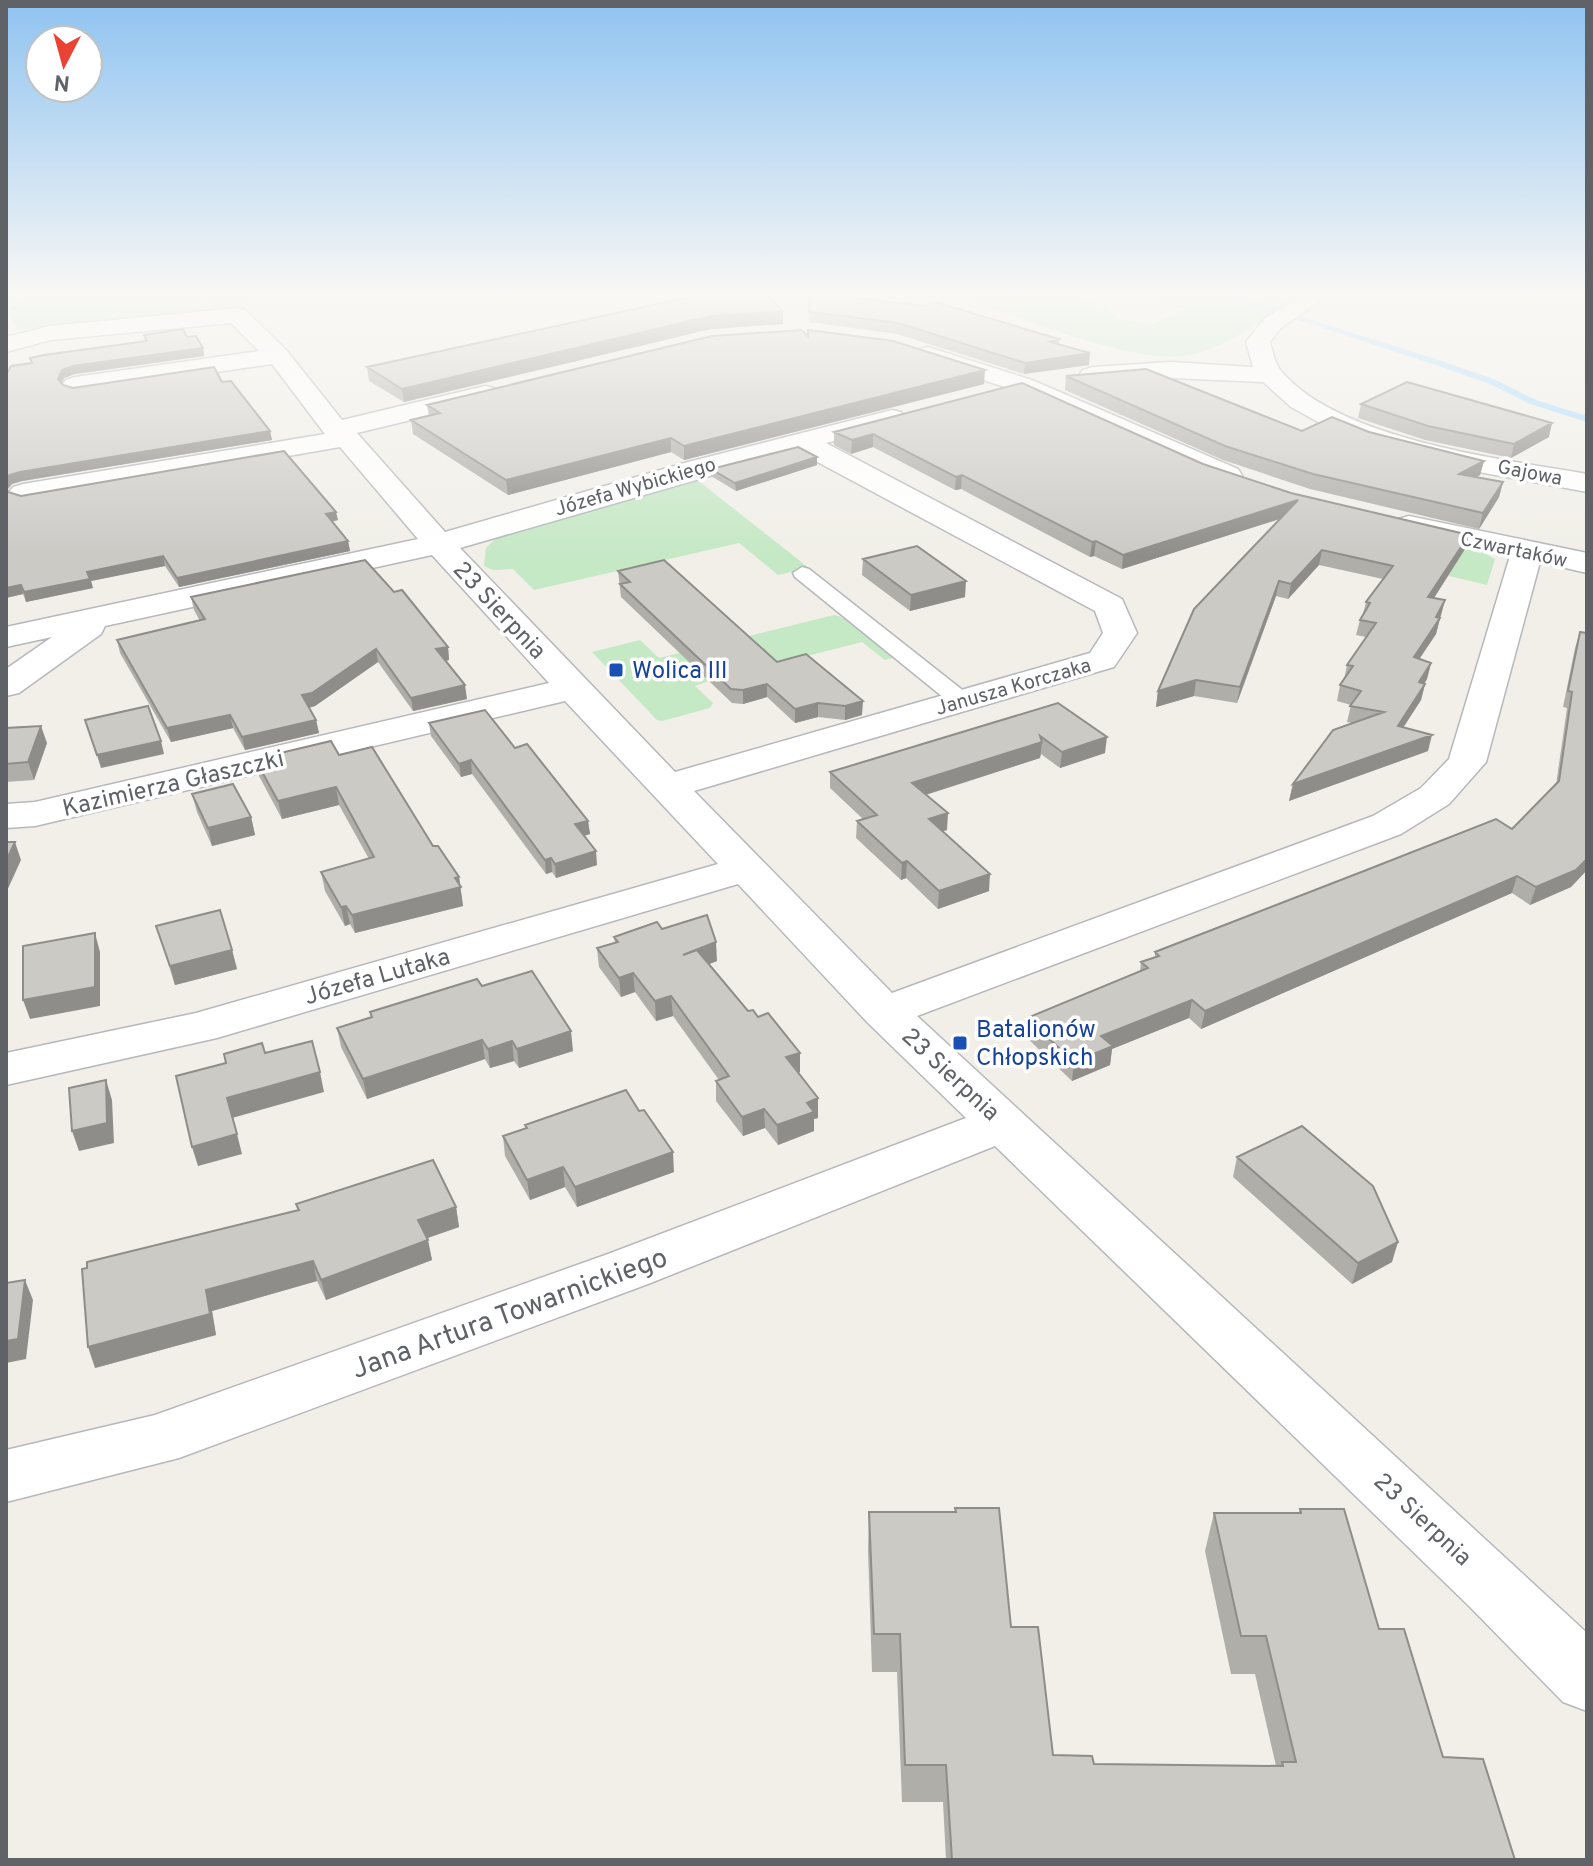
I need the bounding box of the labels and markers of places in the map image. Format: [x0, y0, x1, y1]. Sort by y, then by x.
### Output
place label: Wolica III [632, 657, 728, 687]
marker: Wolica III [607, 661, 625, 679]
place label: Batalionów Chłopskich [976, 1016, 1096, 1074]
marker: Batalionów Chłopskich [951, 1034, 969, 1052]

